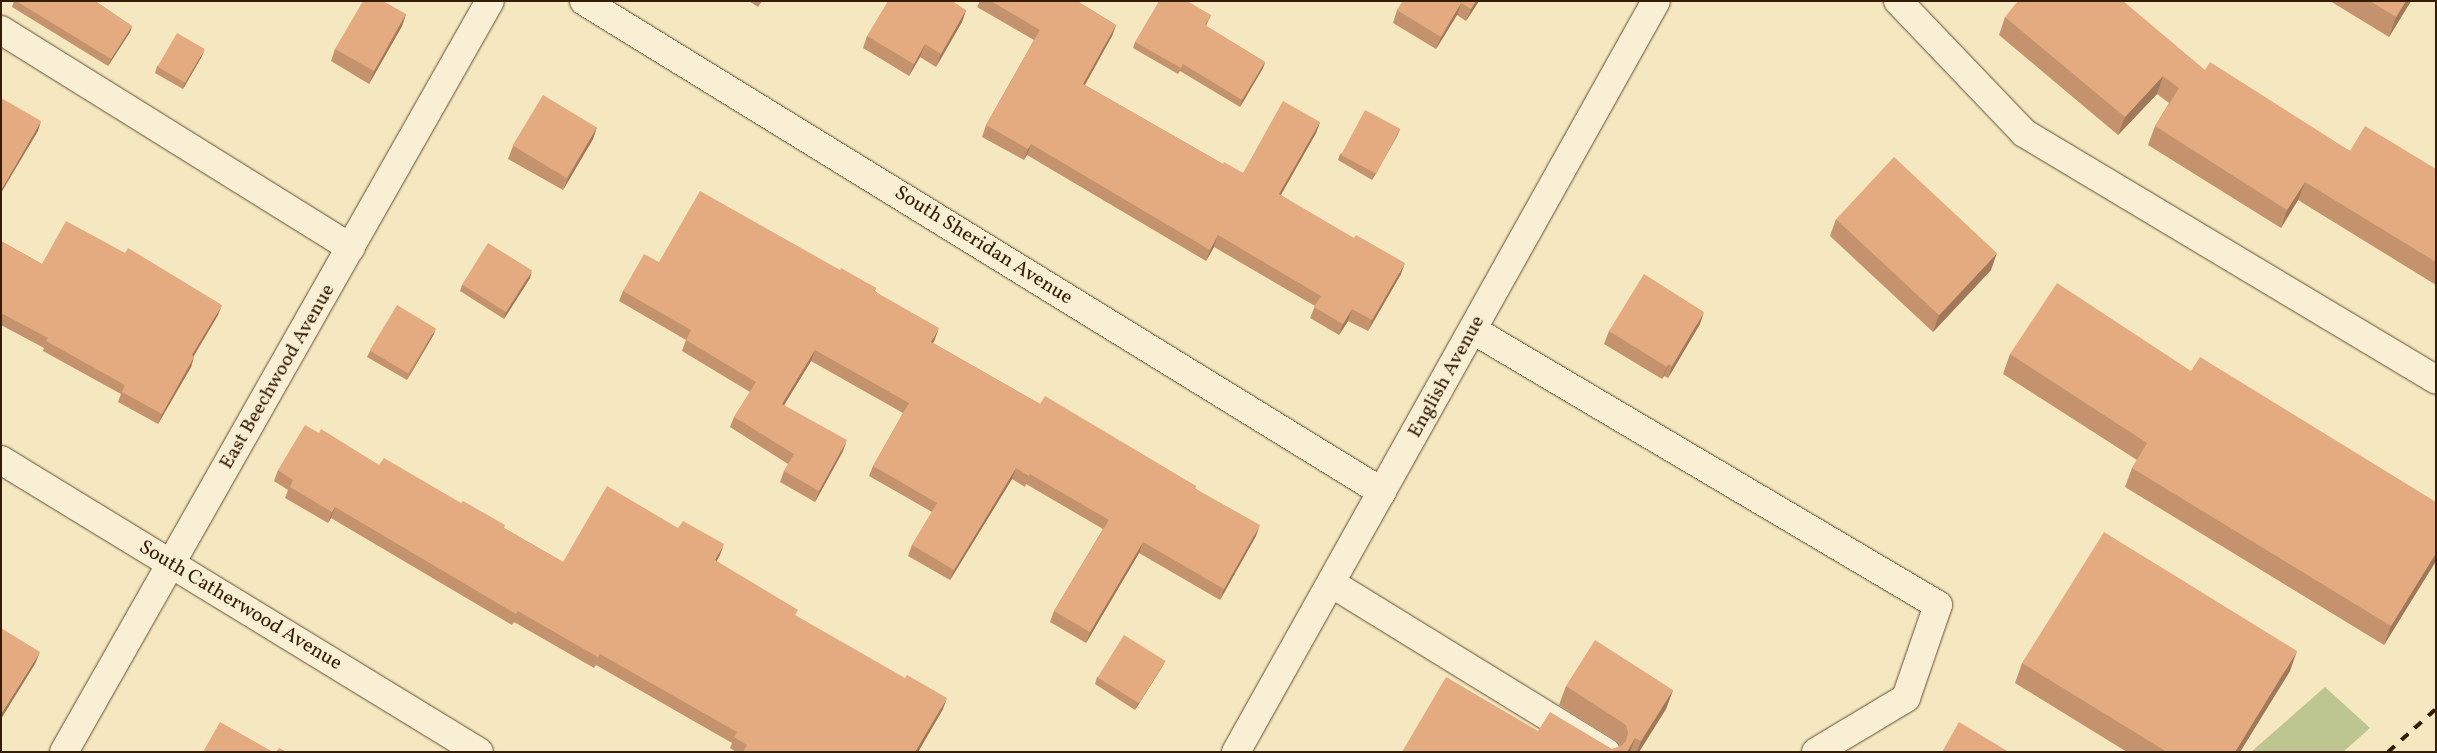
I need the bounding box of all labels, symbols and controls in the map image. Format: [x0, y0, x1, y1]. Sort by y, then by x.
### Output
street label: South Sheridan Avenue [890, 181, 1076, 311]
street label: East Beechwood Avenue [215, 280, 341, 474]
street label: English Avenue [1404, 312, 1490, 442]
street label: South Catherwood Avenue [134, 536, 346, 676]

